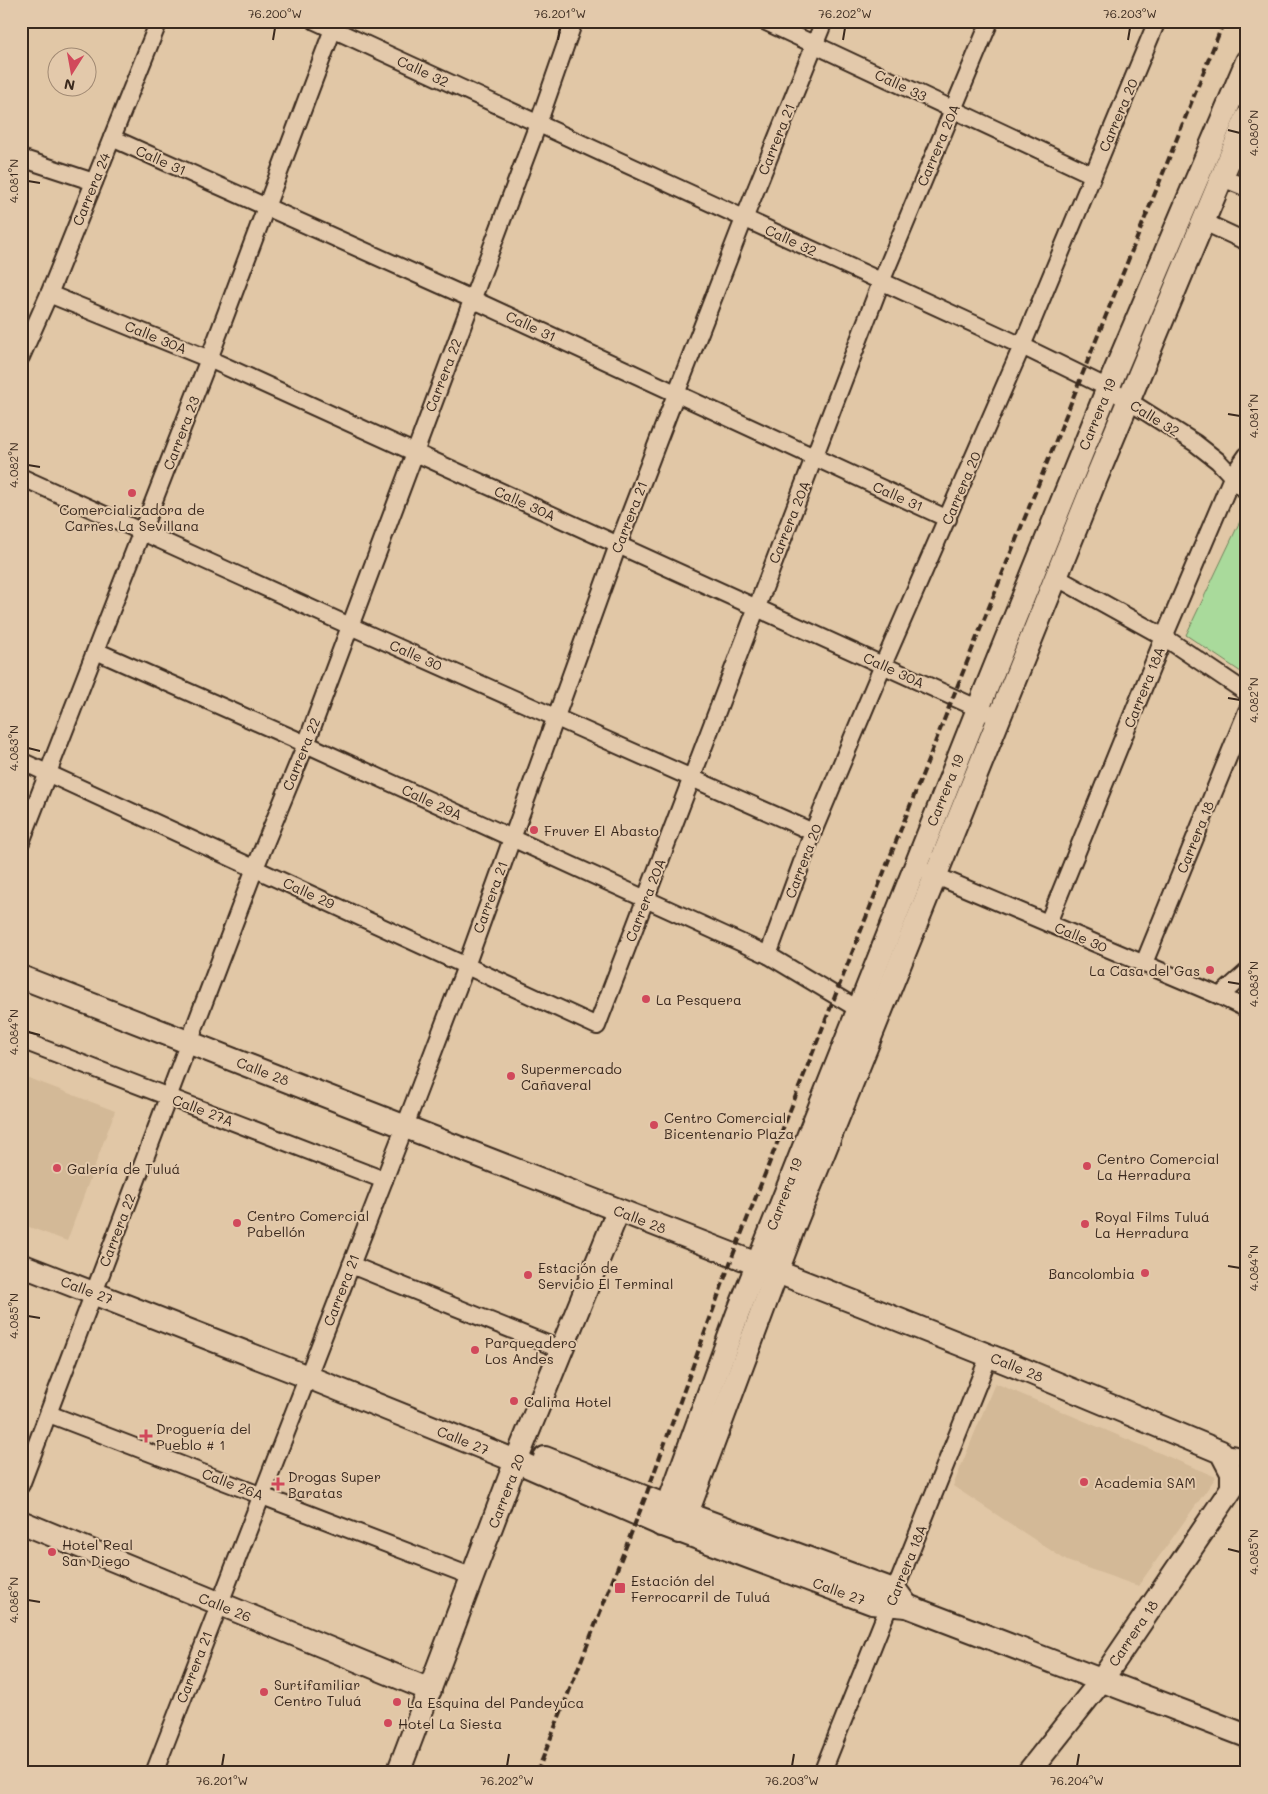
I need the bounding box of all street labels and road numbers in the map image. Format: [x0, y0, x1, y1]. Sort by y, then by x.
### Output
street label: Calle 32 [394, 51, 452, 91]
street label: Calle 33 [872, 65, 930, 105]
street label: Carrera 20 [1094, 75, 1142, 155]
street label: Carrera 21 [753, 100, 799, 178]
street label: Carrera 20A [912, 101, 964, 189]
street label: Calle 31 [133, 140, 189, 180]
street label: Carrera 24 [68, 149, 115, 229]
street label: Calle 32 [762, 220, 820, 260]
street label: Calle 31 [503, 306, 559, 346]
street label: Calle 30A [122, 316, 190, 358]
street label: Carrera 22 [420, 336, 466, 414]
street label: Carrera 19 [1074, 375, 1120, 453]
street label: Carrera 23 [158, 393, 204, 473]
street label: Calle 32 [1127, 395, 1183, 441]
street label: Carrera 20 [937, 448, 985, 528]
street label: Calle 31 [870, 476, 926, 516]
street label: Carrera 21 [607, 478, 651, 556]
street label: Carrera 20A [764, 478, 814, 566]
street label: Calle 30A [491, 481, 559, 525]
street label: Calle 30 [387, 635, 446, 675]
street label: Carrera 18A [1119, 644, 1169, 730]
street label: Calle 30A [860, 648, 928, 692]
street label: Carrera 22 [278, 715, 324, 793]
street label: Carrera 19 [922, 751, 968, 829]
street label: Calle 29A [399, 780, 465, 824]
street label: Carrera 18 [1172, 798, 1218, 876]
street label: Carrera 20 [780, 821, 826, 901]
street label: Carrera 20A [620, 856, 670, 944]
street label: Carrera 21 [468, 858, 512, 936]
street label: Calle 29 [280, 873, 338, 913]
street label: Calle 30 [1052, 917, 1111, 957]
street label: Calle 28 [234, 1052, 292, 1090]
street label: Calle 27A [170, 1090, 236, 1130]
street label: Carrera 19 [761, 1155, 807, 1233]
street label: Carrera 22 [94, 1191, 140, 1269]
street label: Calle 28 [611, 1200, 669, 1238]
street label: Carrera 21 [319, 1251, 363, 1329]
street label: Calle 27 [58, 1271, 116, 1309]
street label: Calle 28 [988, 1348, 1046, 1386]
street label: Calle 27 [434, 1421, 492, 1459]
street label: Carrera 20 [483, 1451, 529, 1531]
street label: Calle 26A [199, 1464, 267, 1504]
street label: Carrera 18A [881, 1522, 931, 1608]
street label: Calle 27 [810, 1573, 868, 1609]
street label: Calle 26 [196, 1588, 254, 1626]
street label: Carrera 18 [1104, 1596, 1162, 1670]
street label: Carrera 21 [172, 1628, 216, 1706]

